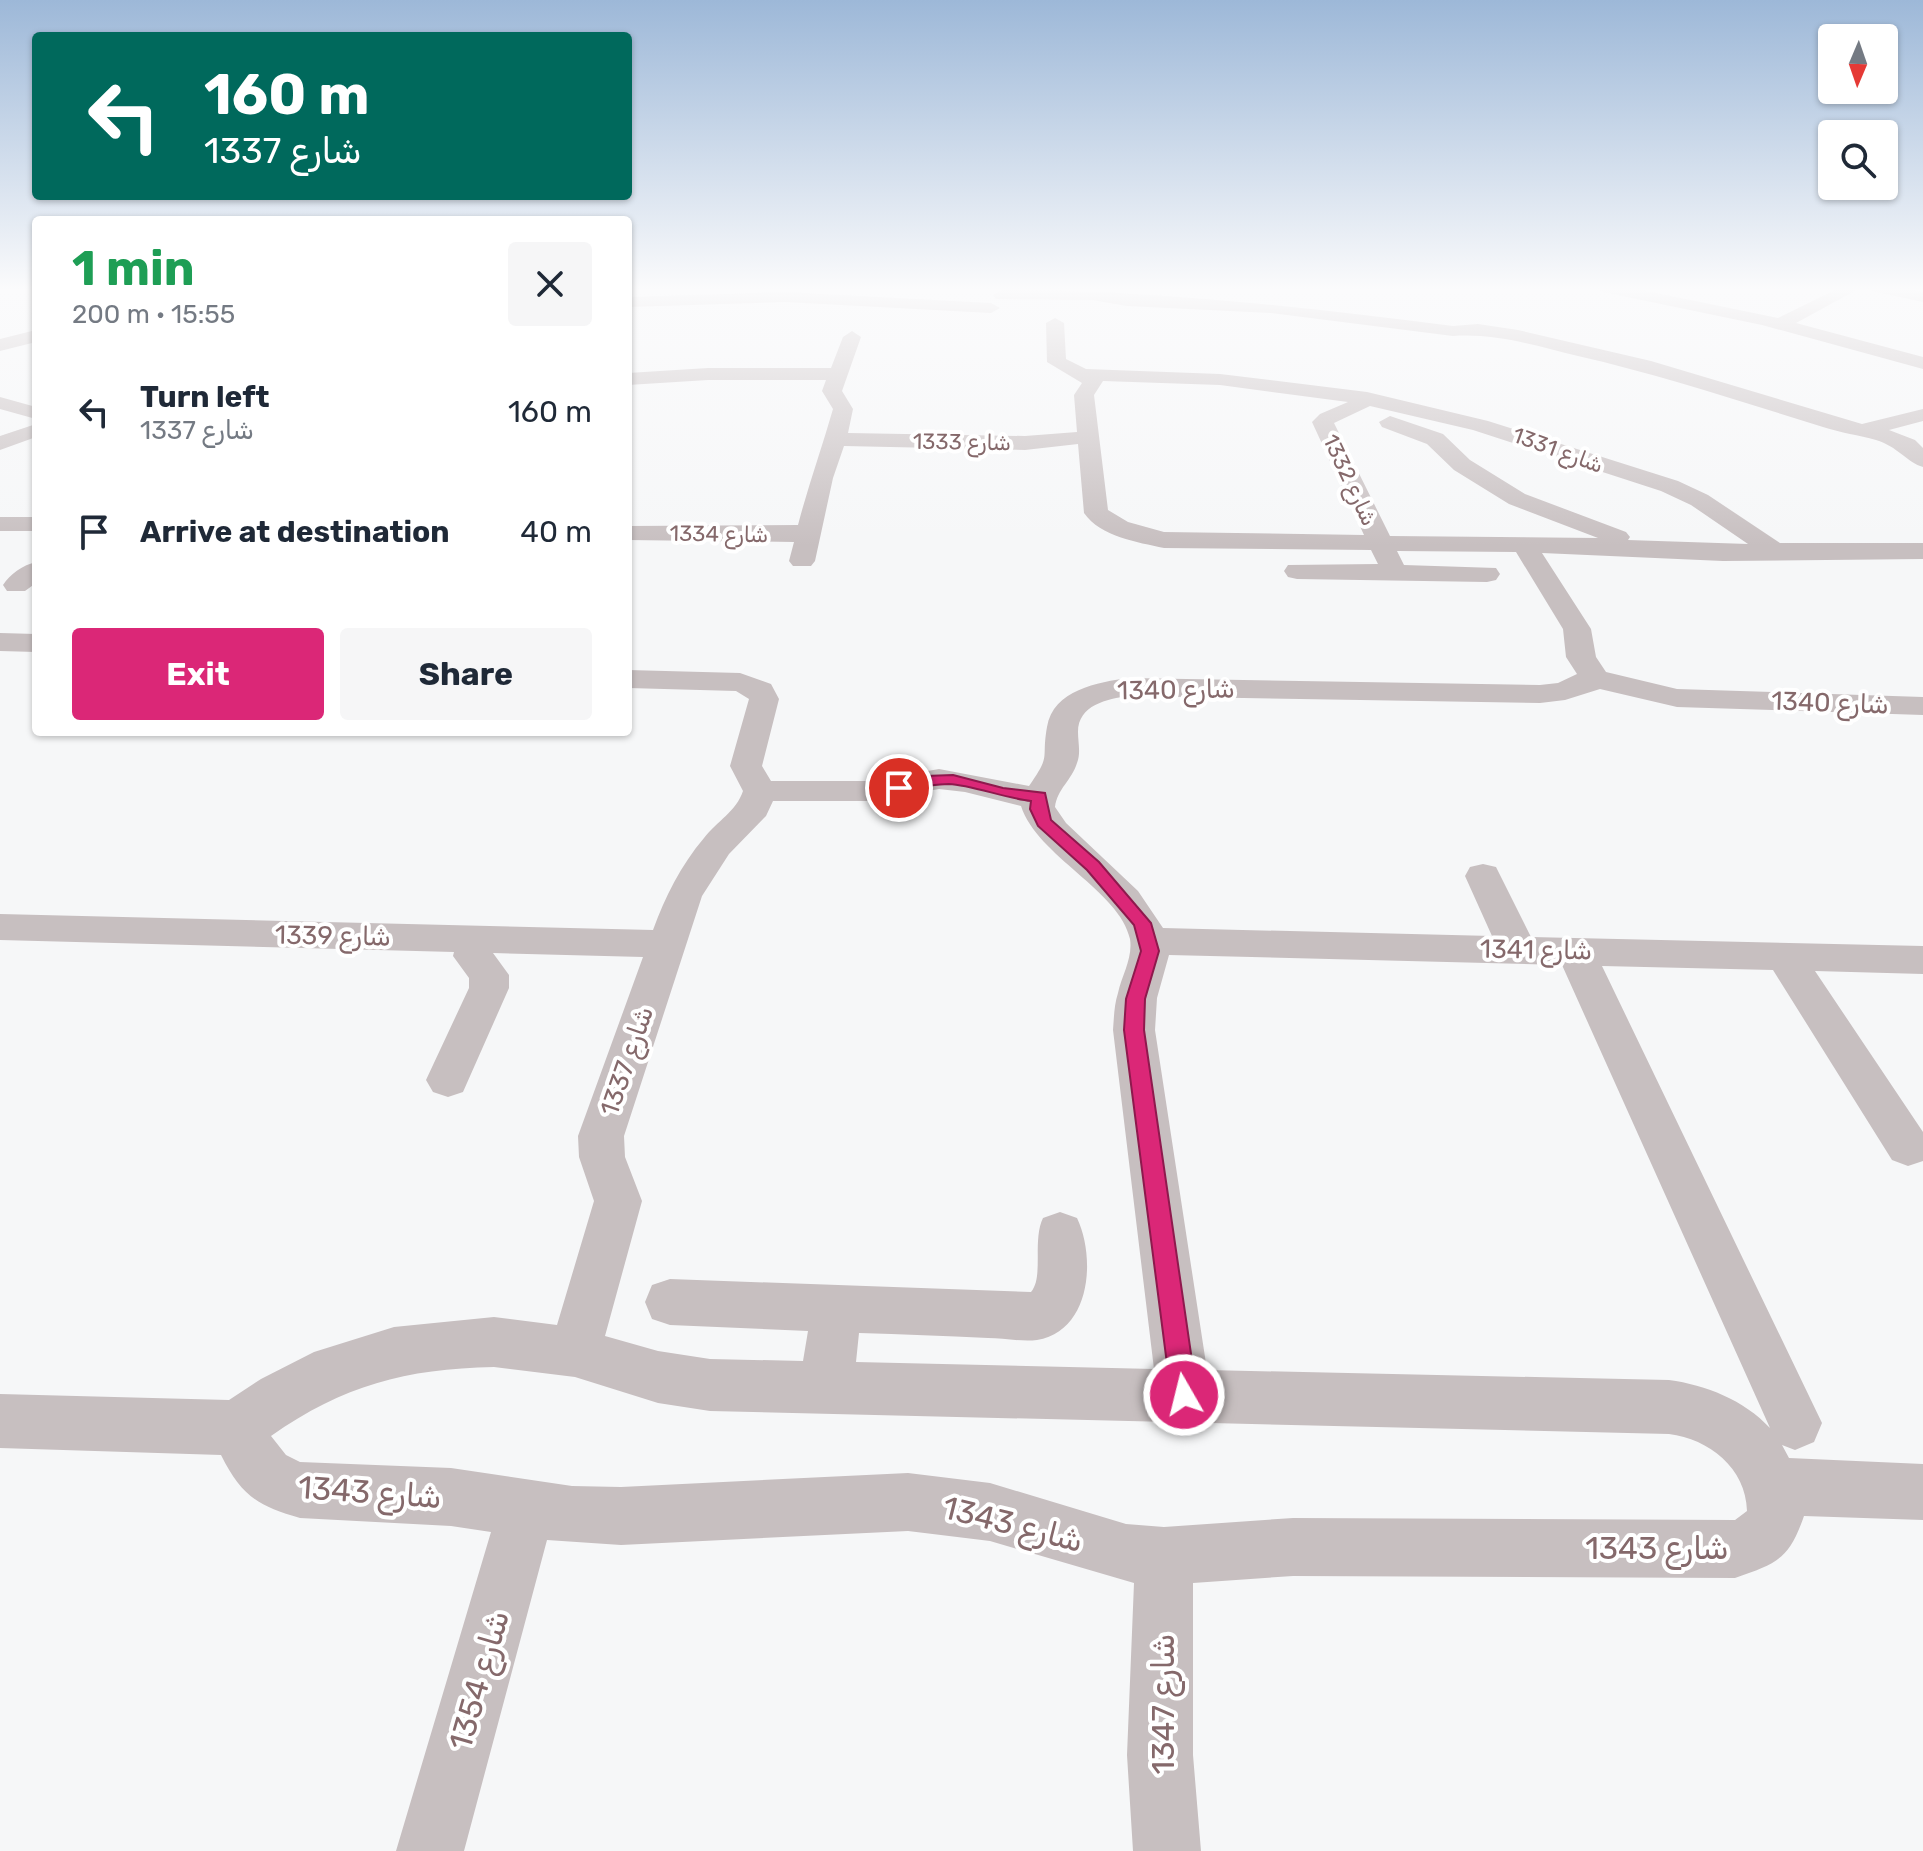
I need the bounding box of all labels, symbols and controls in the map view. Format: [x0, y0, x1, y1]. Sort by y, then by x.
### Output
north arrow [1818, 24, 1898, 104]
map controls [1818, 24, 1898, 200]
text: 160 m [204, 62, 370, 128]
icon: left [72, 64, 176, 168]
button: search [1818, 120, 1898, 200]
text: شارع 1337 [204, 129, 362, 172]
text: 1 min [72, 240, 195, 297]
button: close [508, 242, 592, 326]
text: 200 m · 15:55 [72, 299, 235, 330]
text: Turn left [140, 379, 270, 415]
icon: left [72, 390, 116, 434]
text: 160 m [508, 394, 592, 430]
text: شارع 1337 [140, 415, 254, 446]
street label: شارع 1331 [1508, 421, 1607, 481]
street label: شارع 1333 [913, 428, 1011, 458]
street label: شارع 1332 [1315, 430, 1383, 531]
icon: arrive [72, 510, 116, 554]
text: Arrive at destination [140, 514, 450, 550]
text: 40 m [520, 514, 592, 550]
street label: شارع 1334 [669, 520, 769, 550]
button: Exit [72, 628, 324, 720]
button: Share [340, 628, 592, 720]
street label: شارع 1340 [1117, 673, 1235, 709]
street label: شارع 1340 [1771, 685, 1889, 723]
pin [865, 754, 933, 822]
icon: arrive [877, 766, 921, 810]
street label: شارع 1339 [275, 919, 391, 955]
street label: شارع 1341 [1480, 934, 1592, 968]
street label: شارع 1337 [594, 1002, 662, 1121]
position arrow [1142, 1353, 1226, 1437]
street label: شارع 1343 [297, 1468, 443, 1519]
street label: شارع 1343 [938, 1488, 1087, 1563]
street label: شارع 1343 [1585, 1529, 1729, 1570]
street label: شارع 1354 [441, 1606, 520, 1755]
street label: شارع 1347 [1144, 1634, 1185, 1774]

